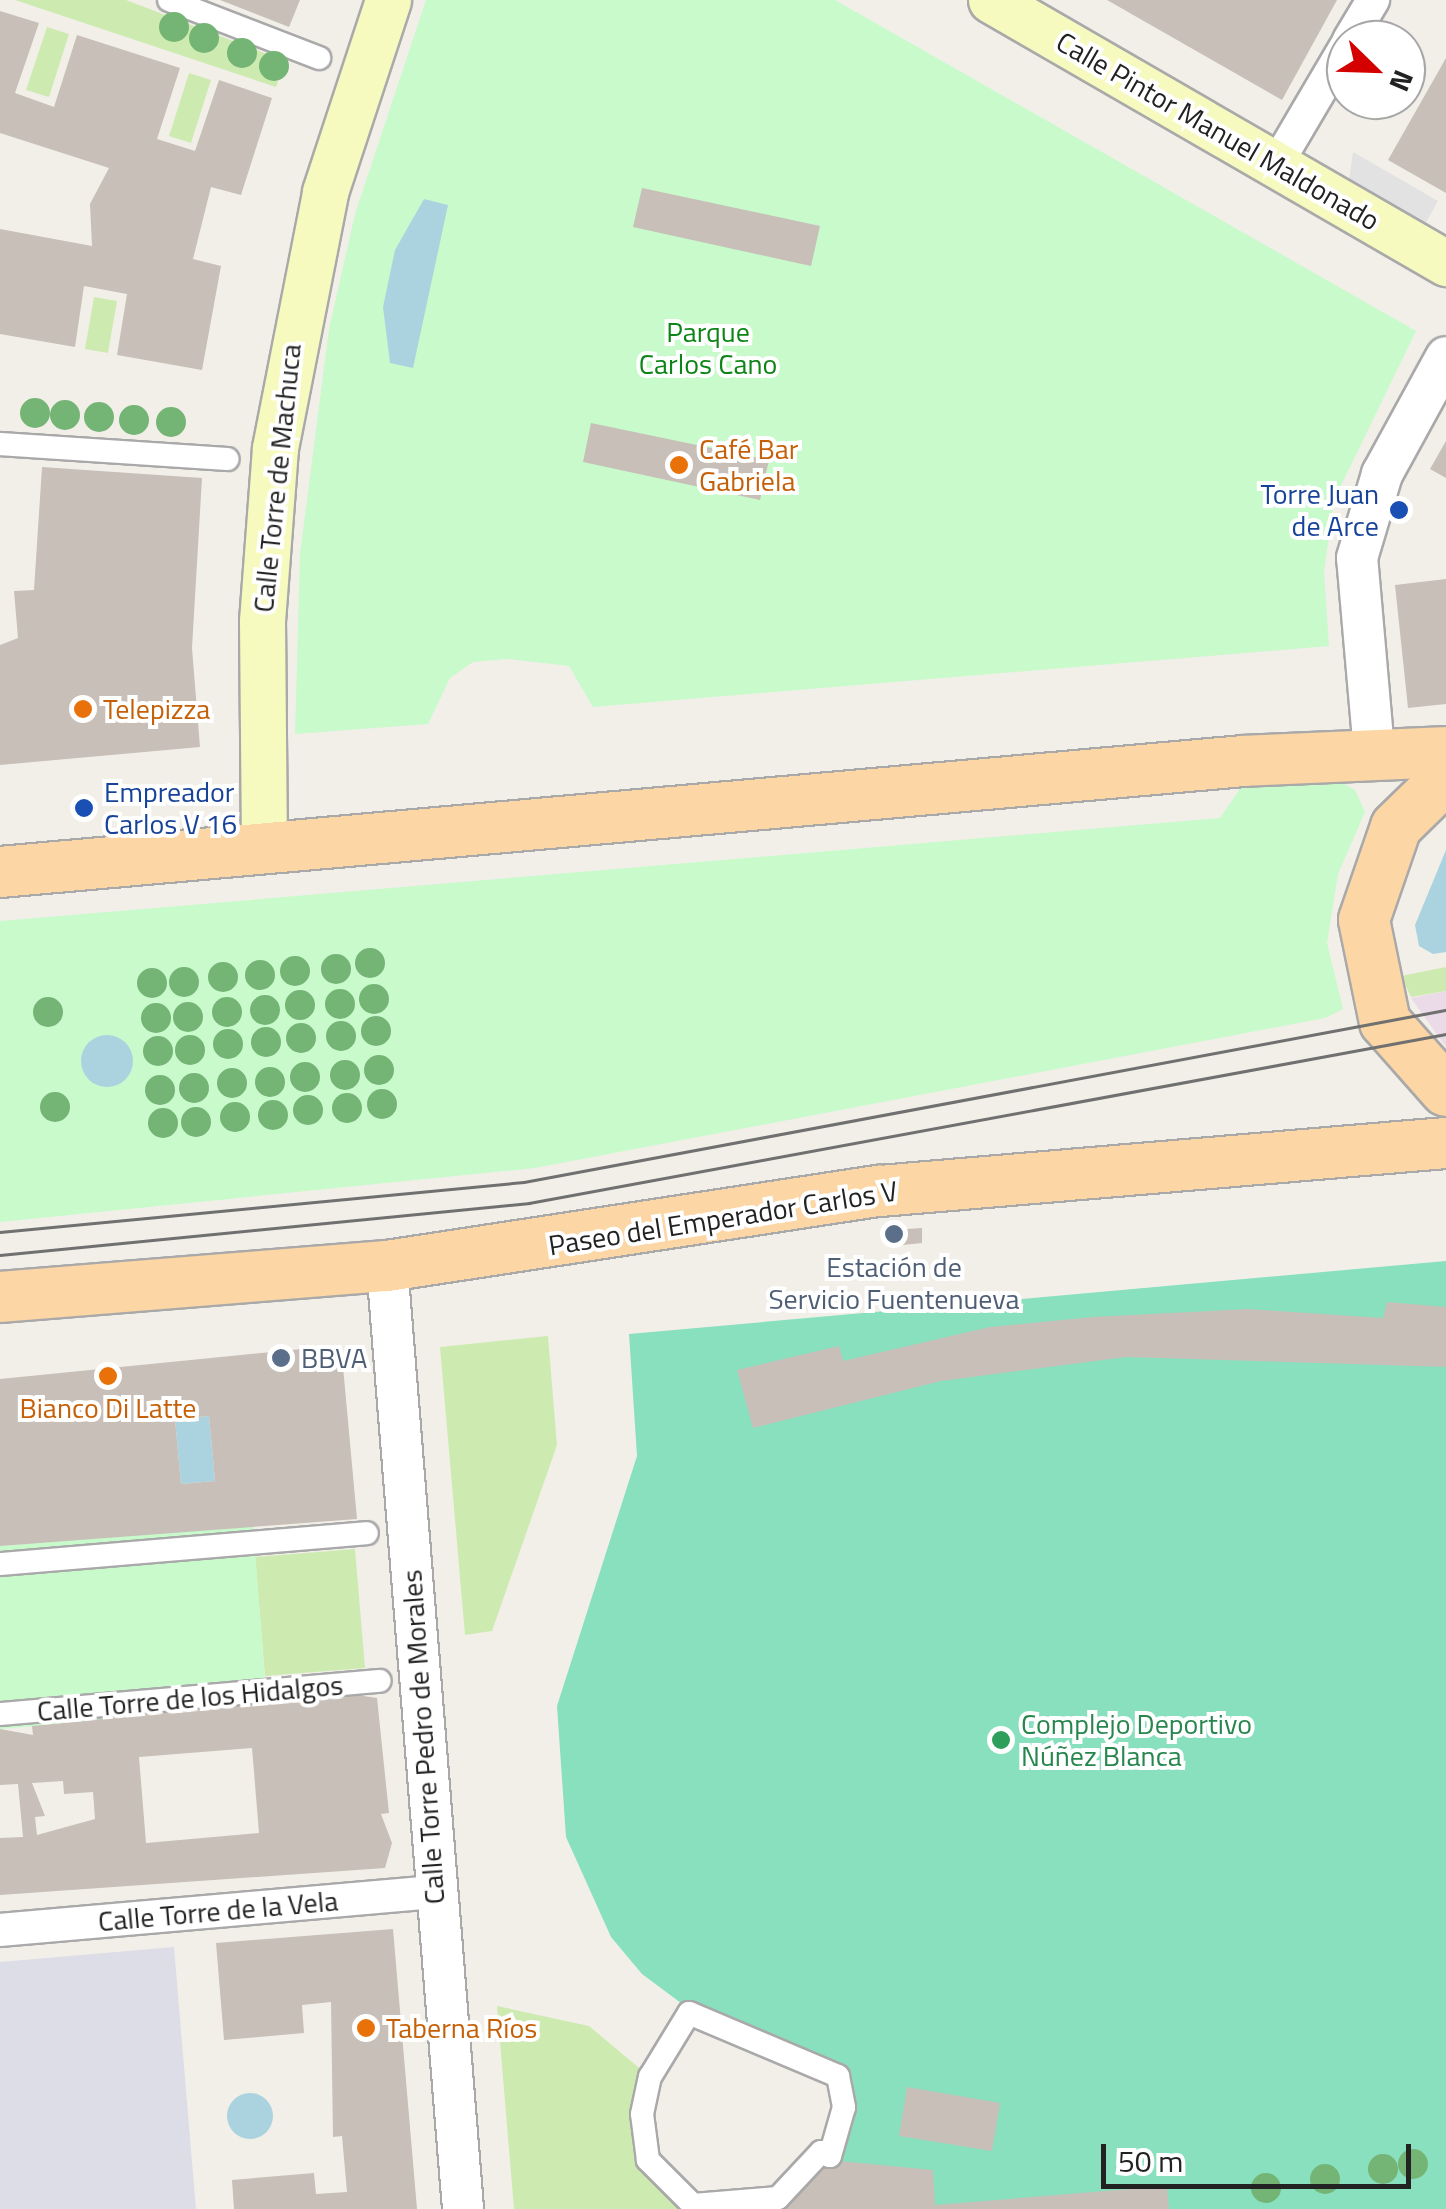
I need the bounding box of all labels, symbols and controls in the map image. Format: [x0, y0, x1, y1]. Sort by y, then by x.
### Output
north arrow [1326, 20, 1426, 120]
street label: Calle Pintor Manuel Maldonado [1051, 25, 1385, 237]
text: N [1379, 64, 1426, 98]
park label: Parque Carlos Cano [639, 315, 777, 381]
street label: Calle Torre de Machuca [246, 342, 308, 614]
place label: Café Bar Gabriela [699, 432, 799, 498]
marker: Café Bar Gabriela [668, 454, 690, 476]
place label: Torre Juan de Arce [1261, 477, 1379, 543]
marker: Torre Juan de Arce [1388, 499, 1410, 521]
place label: Telepizza [103, 692, 210, 726]
marker: Telepizza [72, 698, 94, 720]
place label: Empreador Carlos V 16 [104, 775, 237, 841]
marker: Empreador Carlos V 16 [73, 797, 95, 819]
street label: Paseo del Emperador Carlos V [546, 1174, 900, 1262]
marker: Estación de Servicio Fuentenueva [883, 1223, 905, 1245]
place label: Estación de Servicio Fuentenueva [768, 1250, 1020, 1316]
place label: BBVA [301, 1341, 367, 1375]
marker: BBVA [270, 1347, 292, 1369]
marker: Bianco Di Latte [97, 1365, 119, 1387]
place label: Bianco Di Latte [19, 1391, 197, 1425]
street label: Calle Torre Pedro de Morales [395, 1569, 451, 1905]
street label: Calle Torre de los Hidalgos [36, 1668, 344, 1728]
place label: Complejo Deportivo Núñez Blanca [1021, 1707, 1252, 1773]
marker: Complejo Deportivo Núñez Blanca [990, 1729, 1012, 1751]
street label: Calle Torre de la Vela [97, 1884, 339, 1938]
place label: Taberna Ríos [386, 2011, 537, 2045]
marker: Taberna Ríos [355, 2017, 377, 2039]
scale bar [1106, 2124, 1416, 2186]
text: 50 m [1118, 2138, 1183, 2184]

